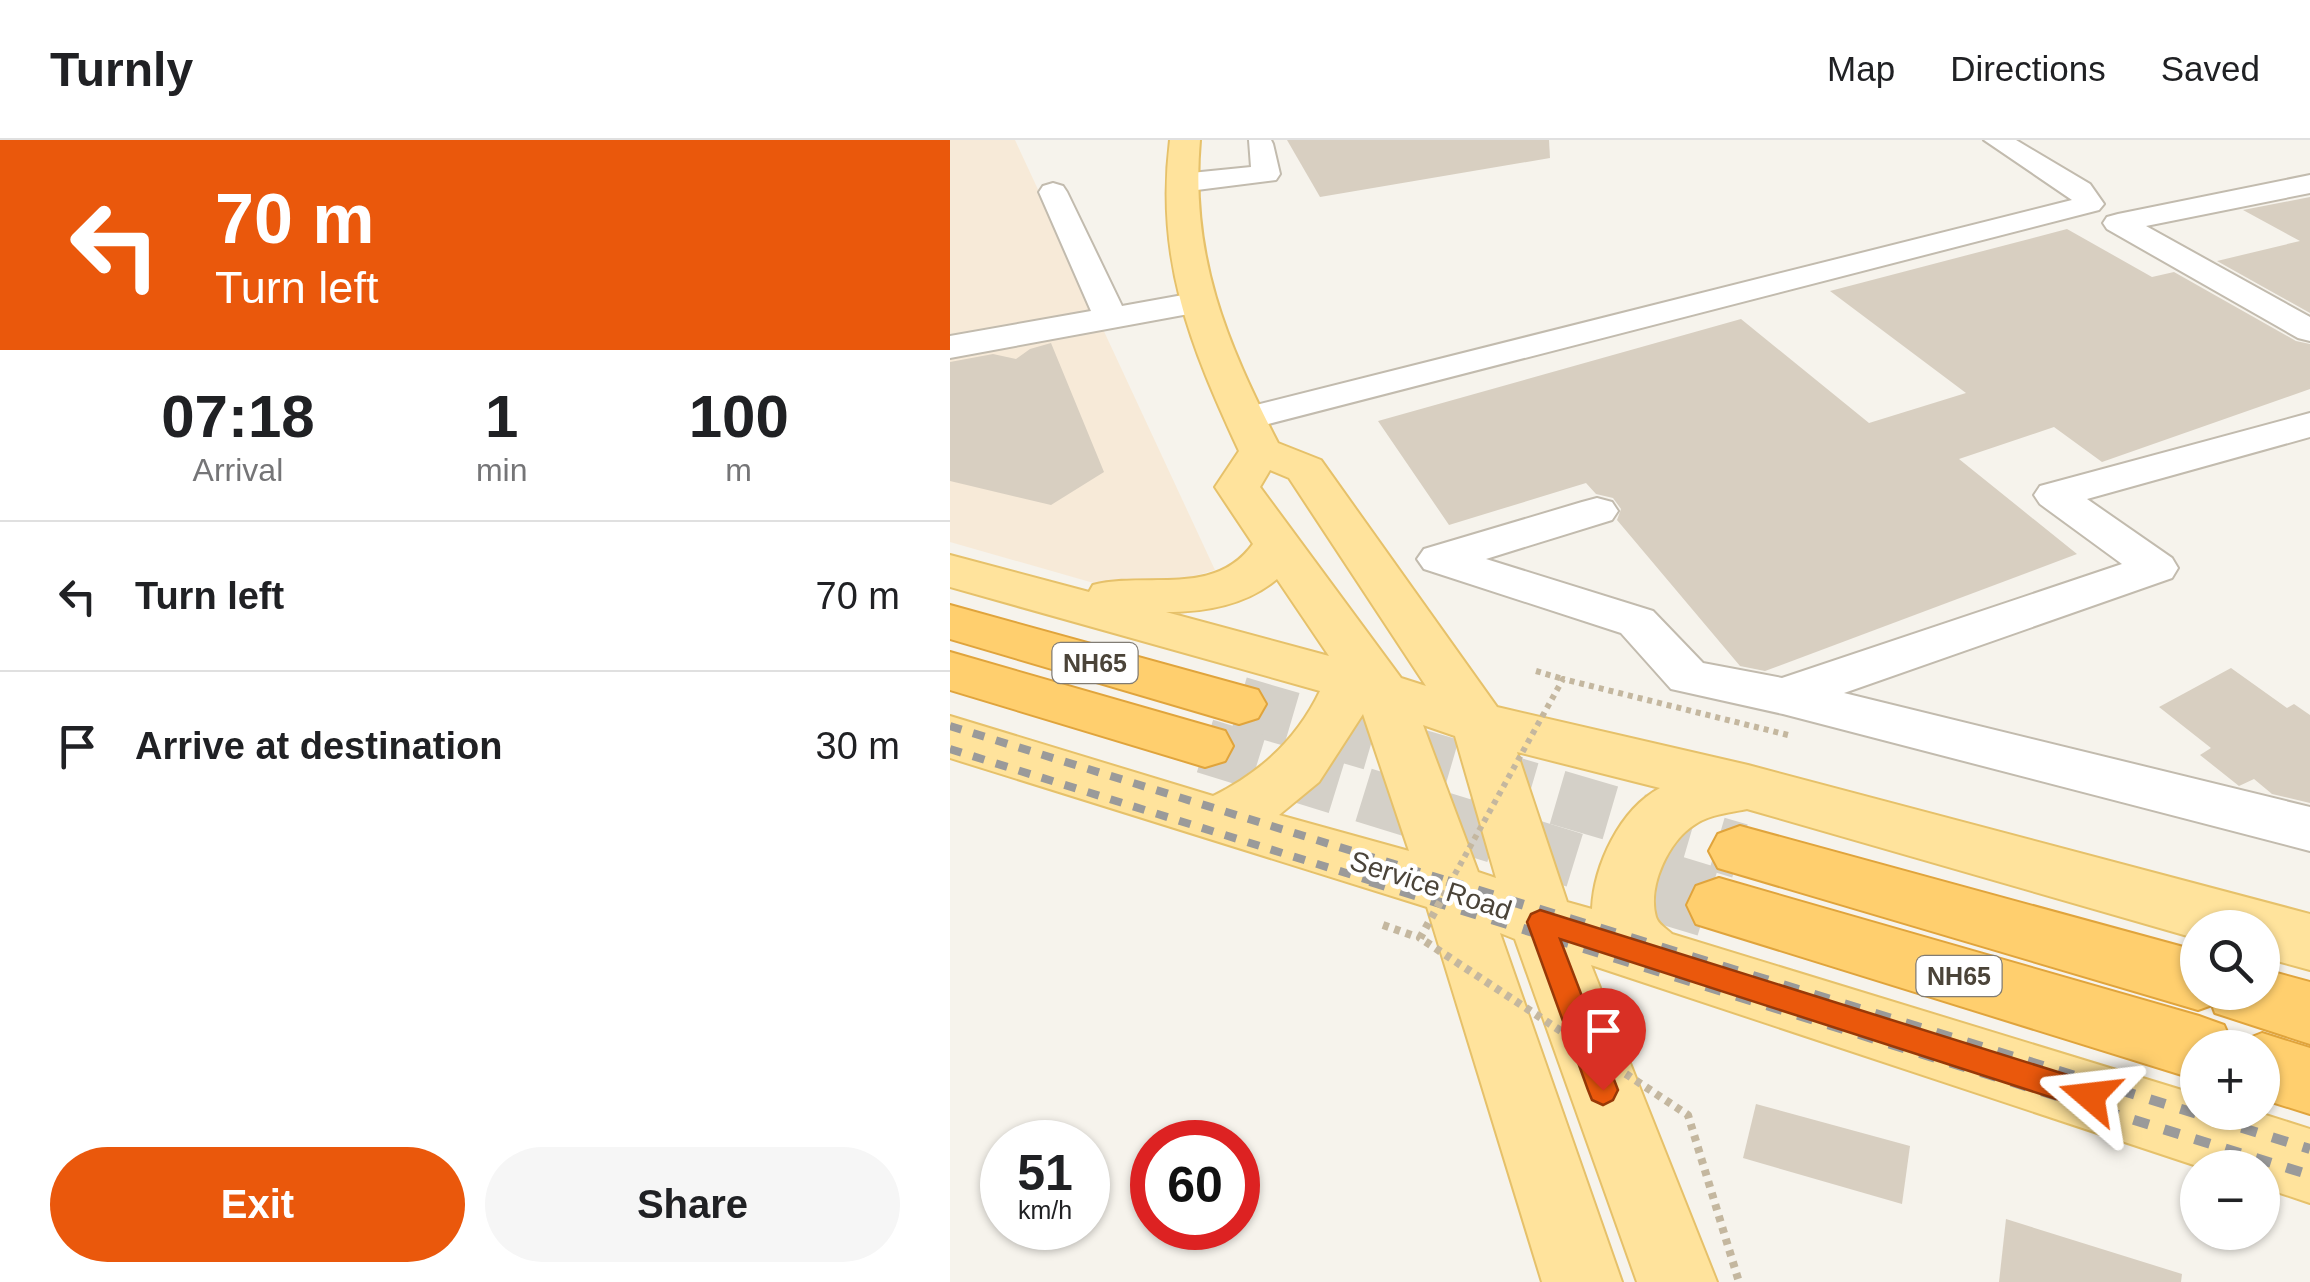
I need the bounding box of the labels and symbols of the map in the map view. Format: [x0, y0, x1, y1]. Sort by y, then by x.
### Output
road number: NH65 [1052, 643, 1138, 683]
street label: Service Road [1346, 845, 1516, 926]
road number: NH65 [1916, 956, 2002, 996]
pin [1561, 988, 1646, 1091]
position arrow [2038, 1044, 2142, 1148]
speed limit sign: 60 [1130, 1120, 1260, 1250]

